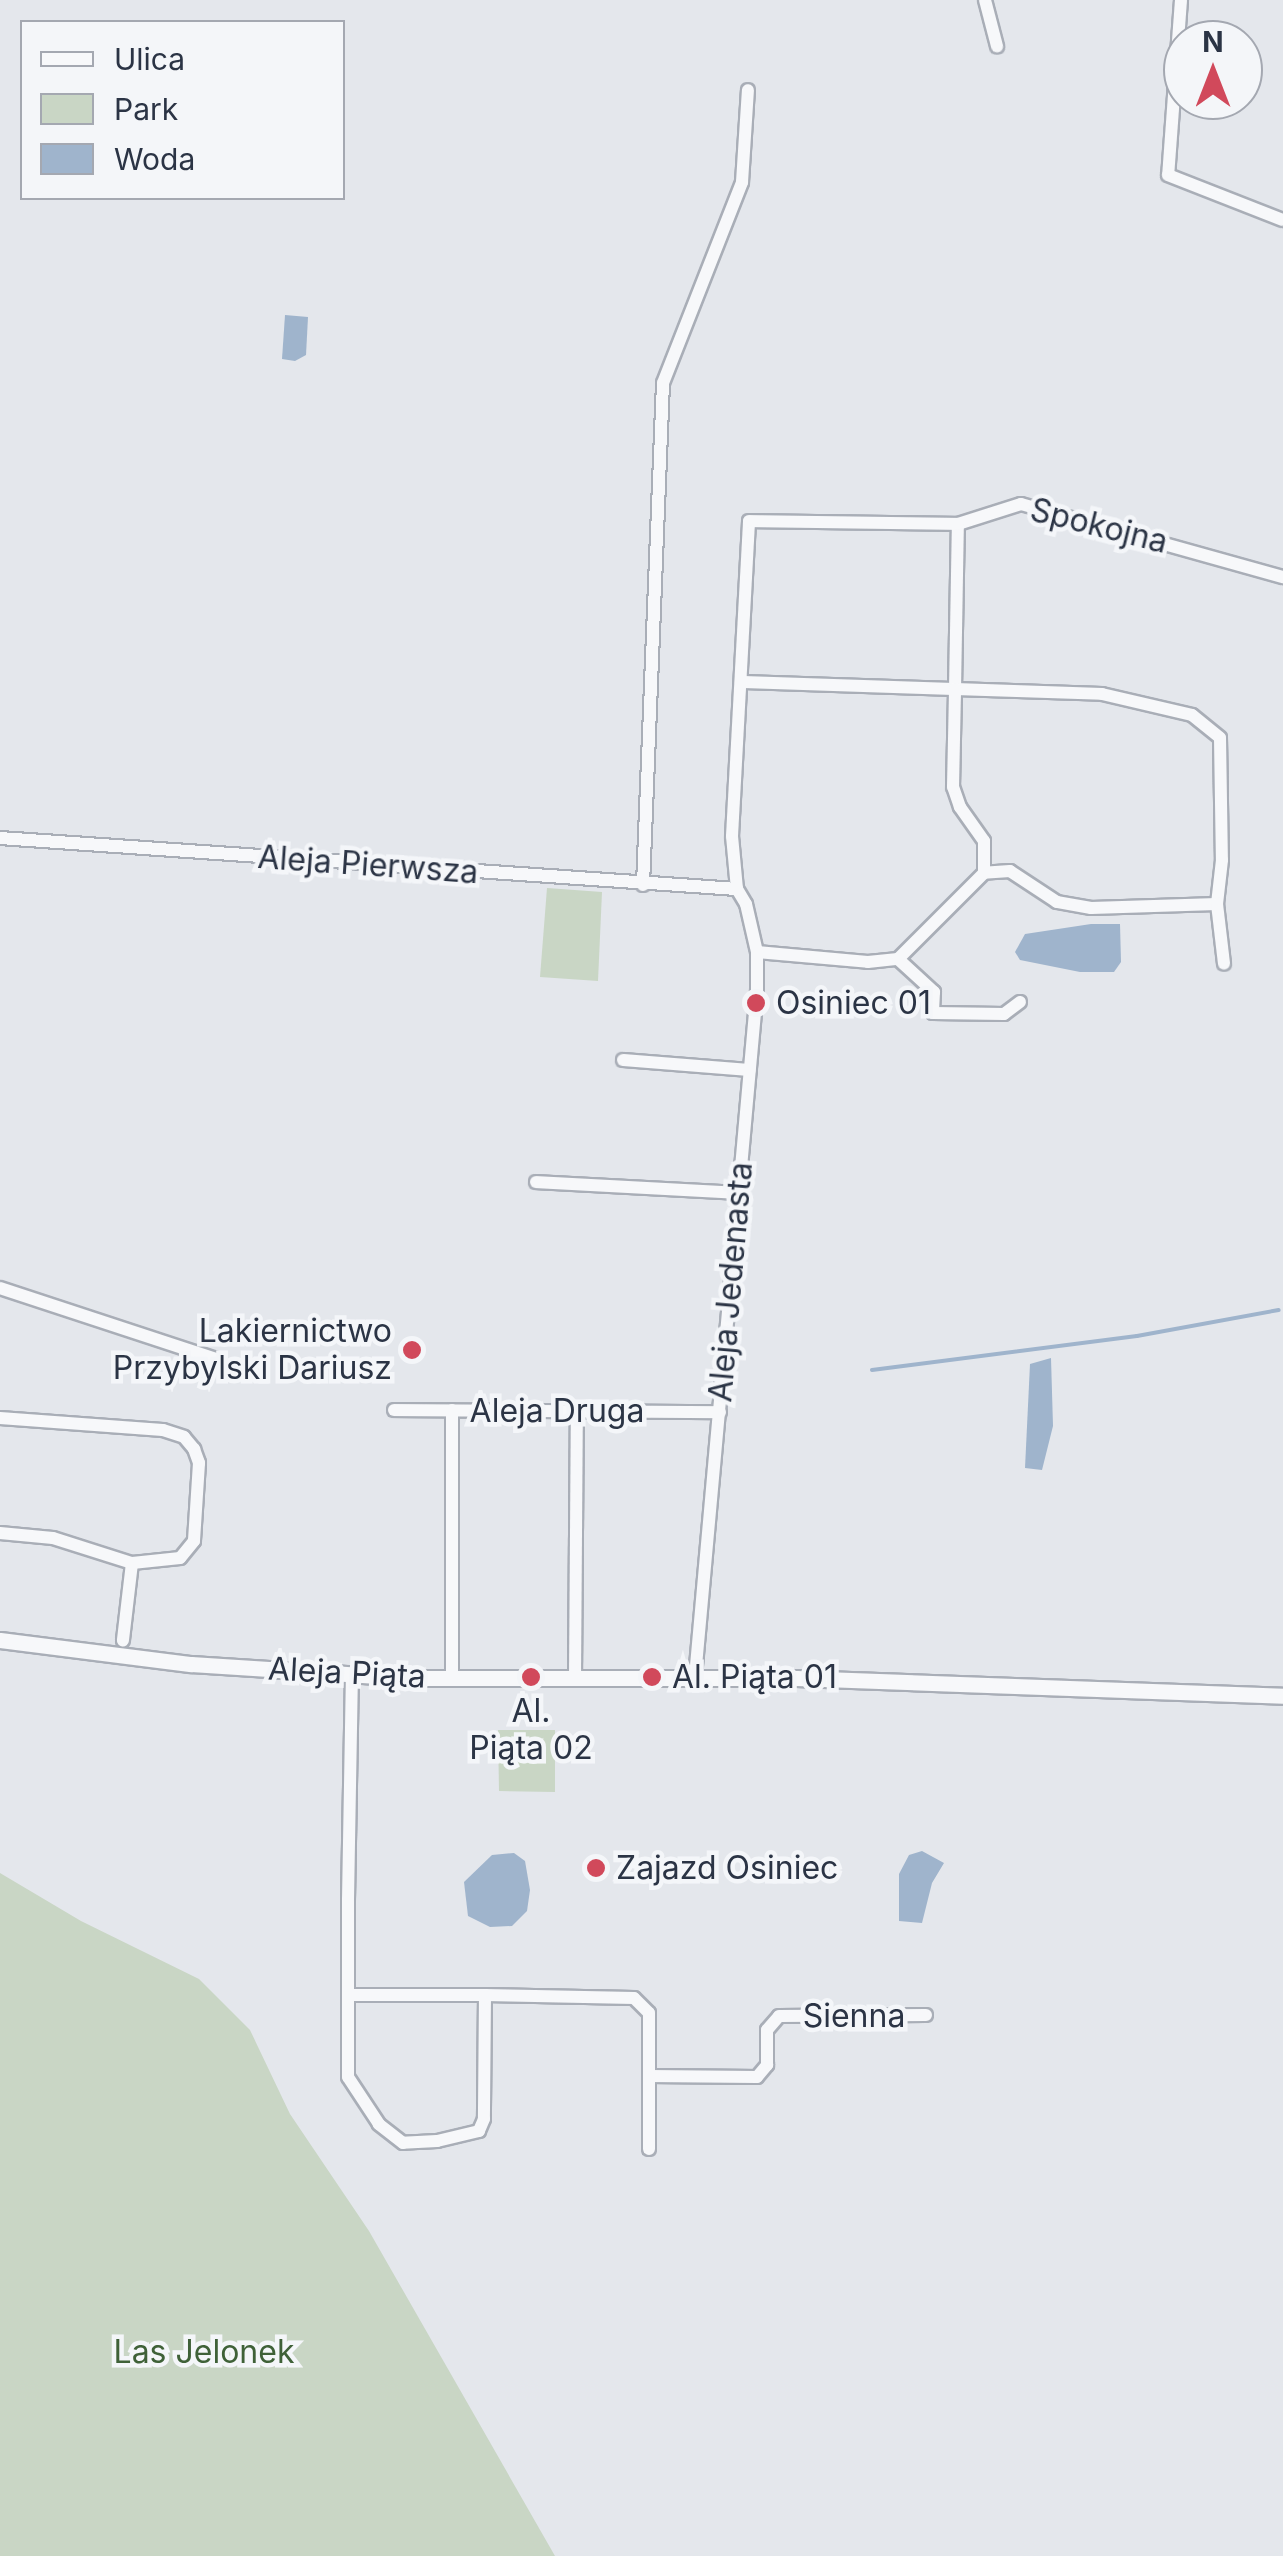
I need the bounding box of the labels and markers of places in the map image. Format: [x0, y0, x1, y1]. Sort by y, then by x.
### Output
place label: Osiniec 01 [776, 984, 931, 1022]
marker: Osiniec 01 [745, 992, 767, 1014]
place label: Lakiernictwo Przybylski Dariusz [113, 1313, 392, 1388]
marker: Lakiernictwo Przybylski Dariusz [401, 1339, 423, 1361]
place label: Al. Piąta 01 [672, 1658, 837, 1696]
marker: Al. Piąta 02 [520, 1666, 542, 1688]
marker: Al. Piąta 01 [641, 1666, 663, 1688]
place label: Al. Piąta 02 [469, 1693, 593, 1768]
place label: Zajazd Osiniec [616, 1849, 838, 1887]
marker: Zajazd Osiniec [585, 1857, 607, 1879]

